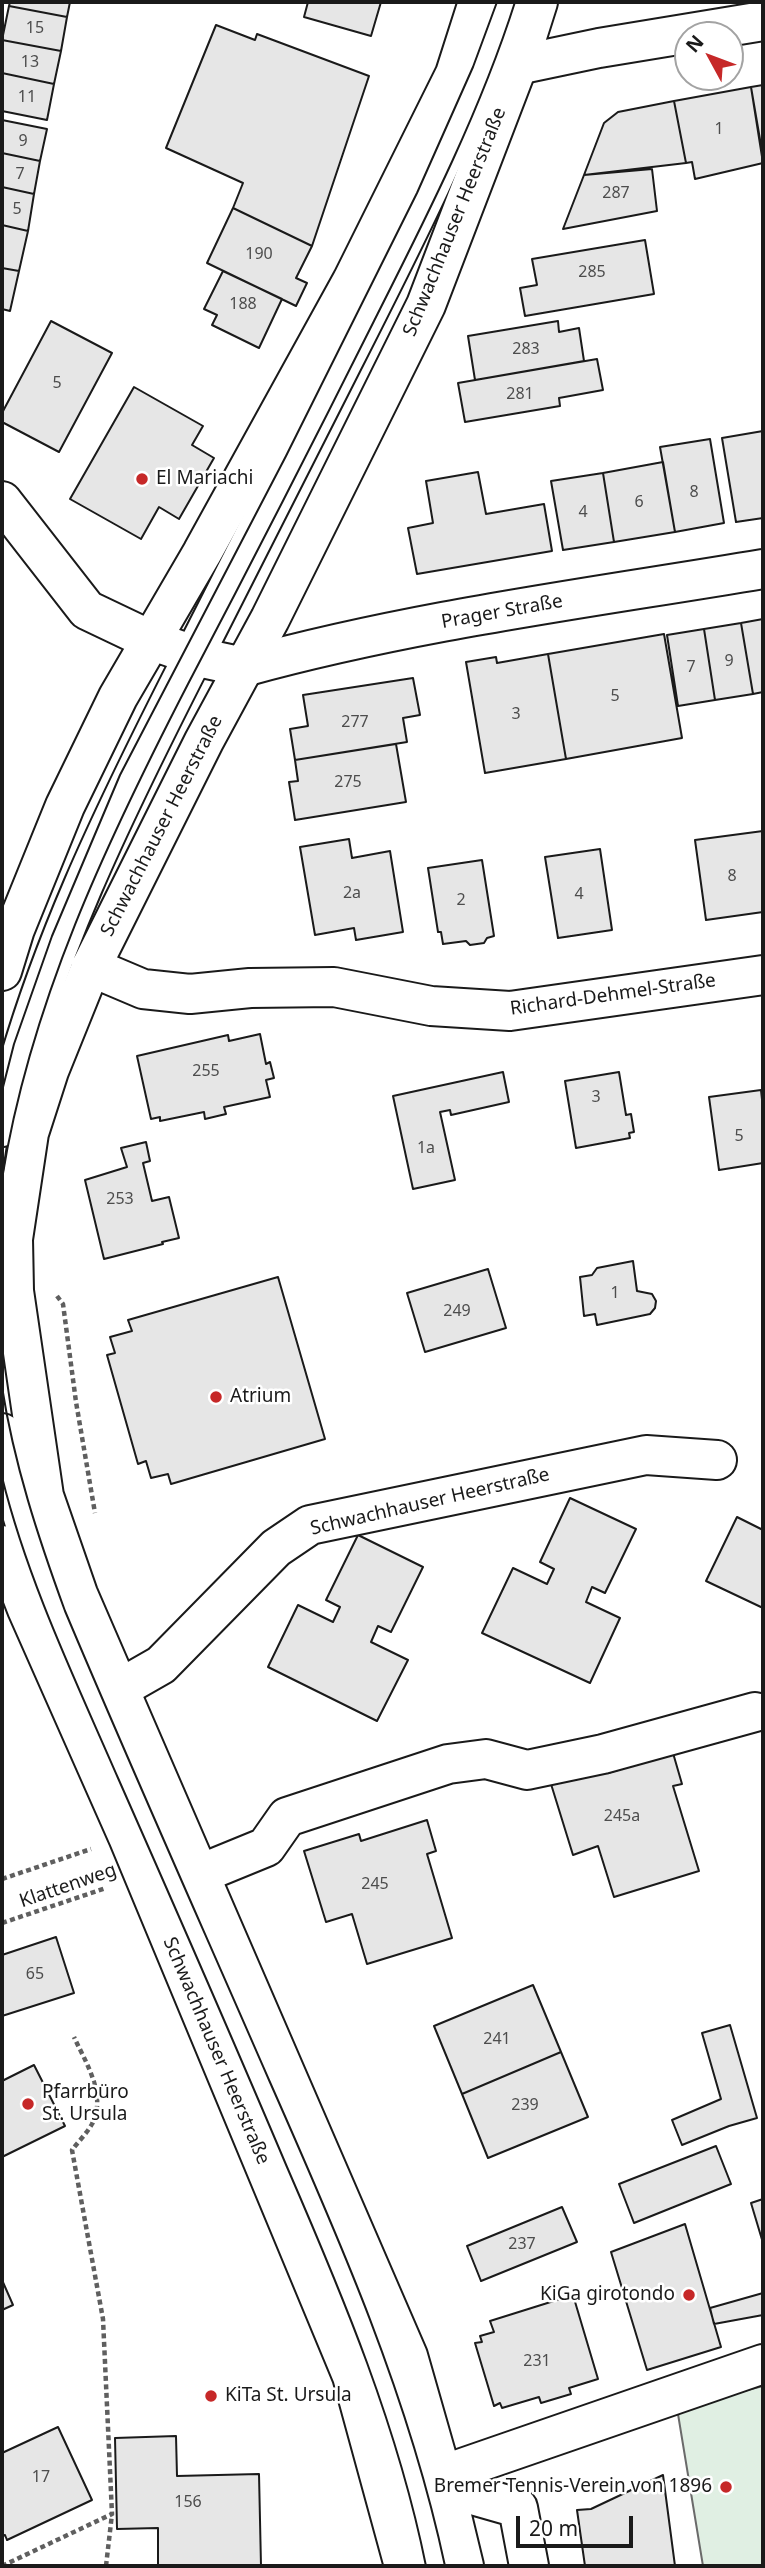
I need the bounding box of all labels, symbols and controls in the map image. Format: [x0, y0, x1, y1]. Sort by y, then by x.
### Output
house number: 15 [26, 18, 44, 38]
north arrow [674, 21, 744, 91]
text: N [680, 29, 710, 58]
house number: 13 [21, 52, 39, 72]
house number: 11 [18, 87, 36, 107]
street label: Schwachhauser Heerstraße [399, 104, 511, 340]
house number: 1 [714, 119, 724, 139]
house number: 9 [18, 131, 28, 151]
house number: 7 [15, 164, 25, 184]
house number: 287 [602, 183, 630, 203]
house number: 5 [12, 199, 22, 219]
house number: 190 [245, 244, 273, 264]
house number: 285 [578, 262, 606, 282]
house number: 188 [229, 294, 257, 314]
house number: 283 [512, 339, 540, 359]
house number: 5 [52, 373, 62, 393]
house number: 281 [506, 384, 534, 404]
place label: El Mariachi [156, 468, 253, 490]
marker: El Mariachi [134, 471, 150, 487]
house number: 8 [689, 482, 699, 502]
house number: 6 [634, 492, 644, 512]
house number: 4 [578, 502, 588, 522]
street label: Prager Straße [439, 590, 565, 634]
house number: 9 [724, 651, 734, 671]
house number: 7 [686, 657, 696, 677]
house number: 5 [610, 686, 620, 706]
house number: 3 [511, 704, 521, 724]
street label: Schwachhauser Heerstraße [96, 712, 228, 940]
house number: 277 [341, 712, 369, 732]
house number: 275 [334, 772, 362, 792]
house number: 8 [727, 866, 737, 886]
house number: 2a [343, 883, 361, 903]
house number: 4 [574, 884, 584, 904]
house number: 2 [456, 890, 466, 910]
street label: Richard-Dehmel-Straße [509, 969, 717, 1021]
house number: 255 [192, 1061, 220, 1081]
house number: 3 [591, 1087, 601, 1107]
house number: 5 [734, 1126, 744, 1146]
house number: 1a [417, 1138, 435, 1158]
house number: 253 [106, 1189, 134, 1209]
house number: 1 [610, 1283, 620, 1303]
house number: 249 [443, 1301, 471, 1321]
place label: Atrium [230, 1386, 291, 1408]
marker: Atrium [208, 1389, 224, 1405]
street label: Schwachhauser Heerstraße [308, 1463, 552, 1541]
house number: 245a [604, 1806, 640, 1826]
street label: Klattenweg [17, 1859, 119, 1913]
house number: 245 [361, 1874, 389, 1894]
street label: Schwachhauser Heerstraße [158, 1934, 274, 2168]
house number: 65 [26, 1964, 44, 1984]
house number: 241 [483, 2029, 511, 2049]
place label: Pfarrbüro St. Ursula [42, 2082, 129, 2126]
house number: 239 [511, 2095, 539, 2115]
marker: Pfarrbüro St. Ursula [20, 2096, 36, 2112]
house number: 237 [508, 2234, 536, 2254]
place label: KiGa girotondo [540, 2284, 675, 2306]
marker: KiGa girotondo [681, 2287, 697, 2303]
house number: 231 [523, 2351, 551, 2371]
place label: KiTa St. Ursula [225, 2385, 352, 2407]
marker: KiTa St. Ursula [203, 2388, 219, 2404]
house number: 17 [32, 2467, 50, 2487]
place label: Bremer Tennis-Verein von 1896 [434, 2476, 712, 2498]
marker: Bremer Tennis-Verein von 1896 [718, 2479, 734, 2495]
house number: 156 [174, 2492, 202, 2512]
scale bar [520, 2502, 637, 2546]
text: 20 m [529, 2514, 578, 2542]

